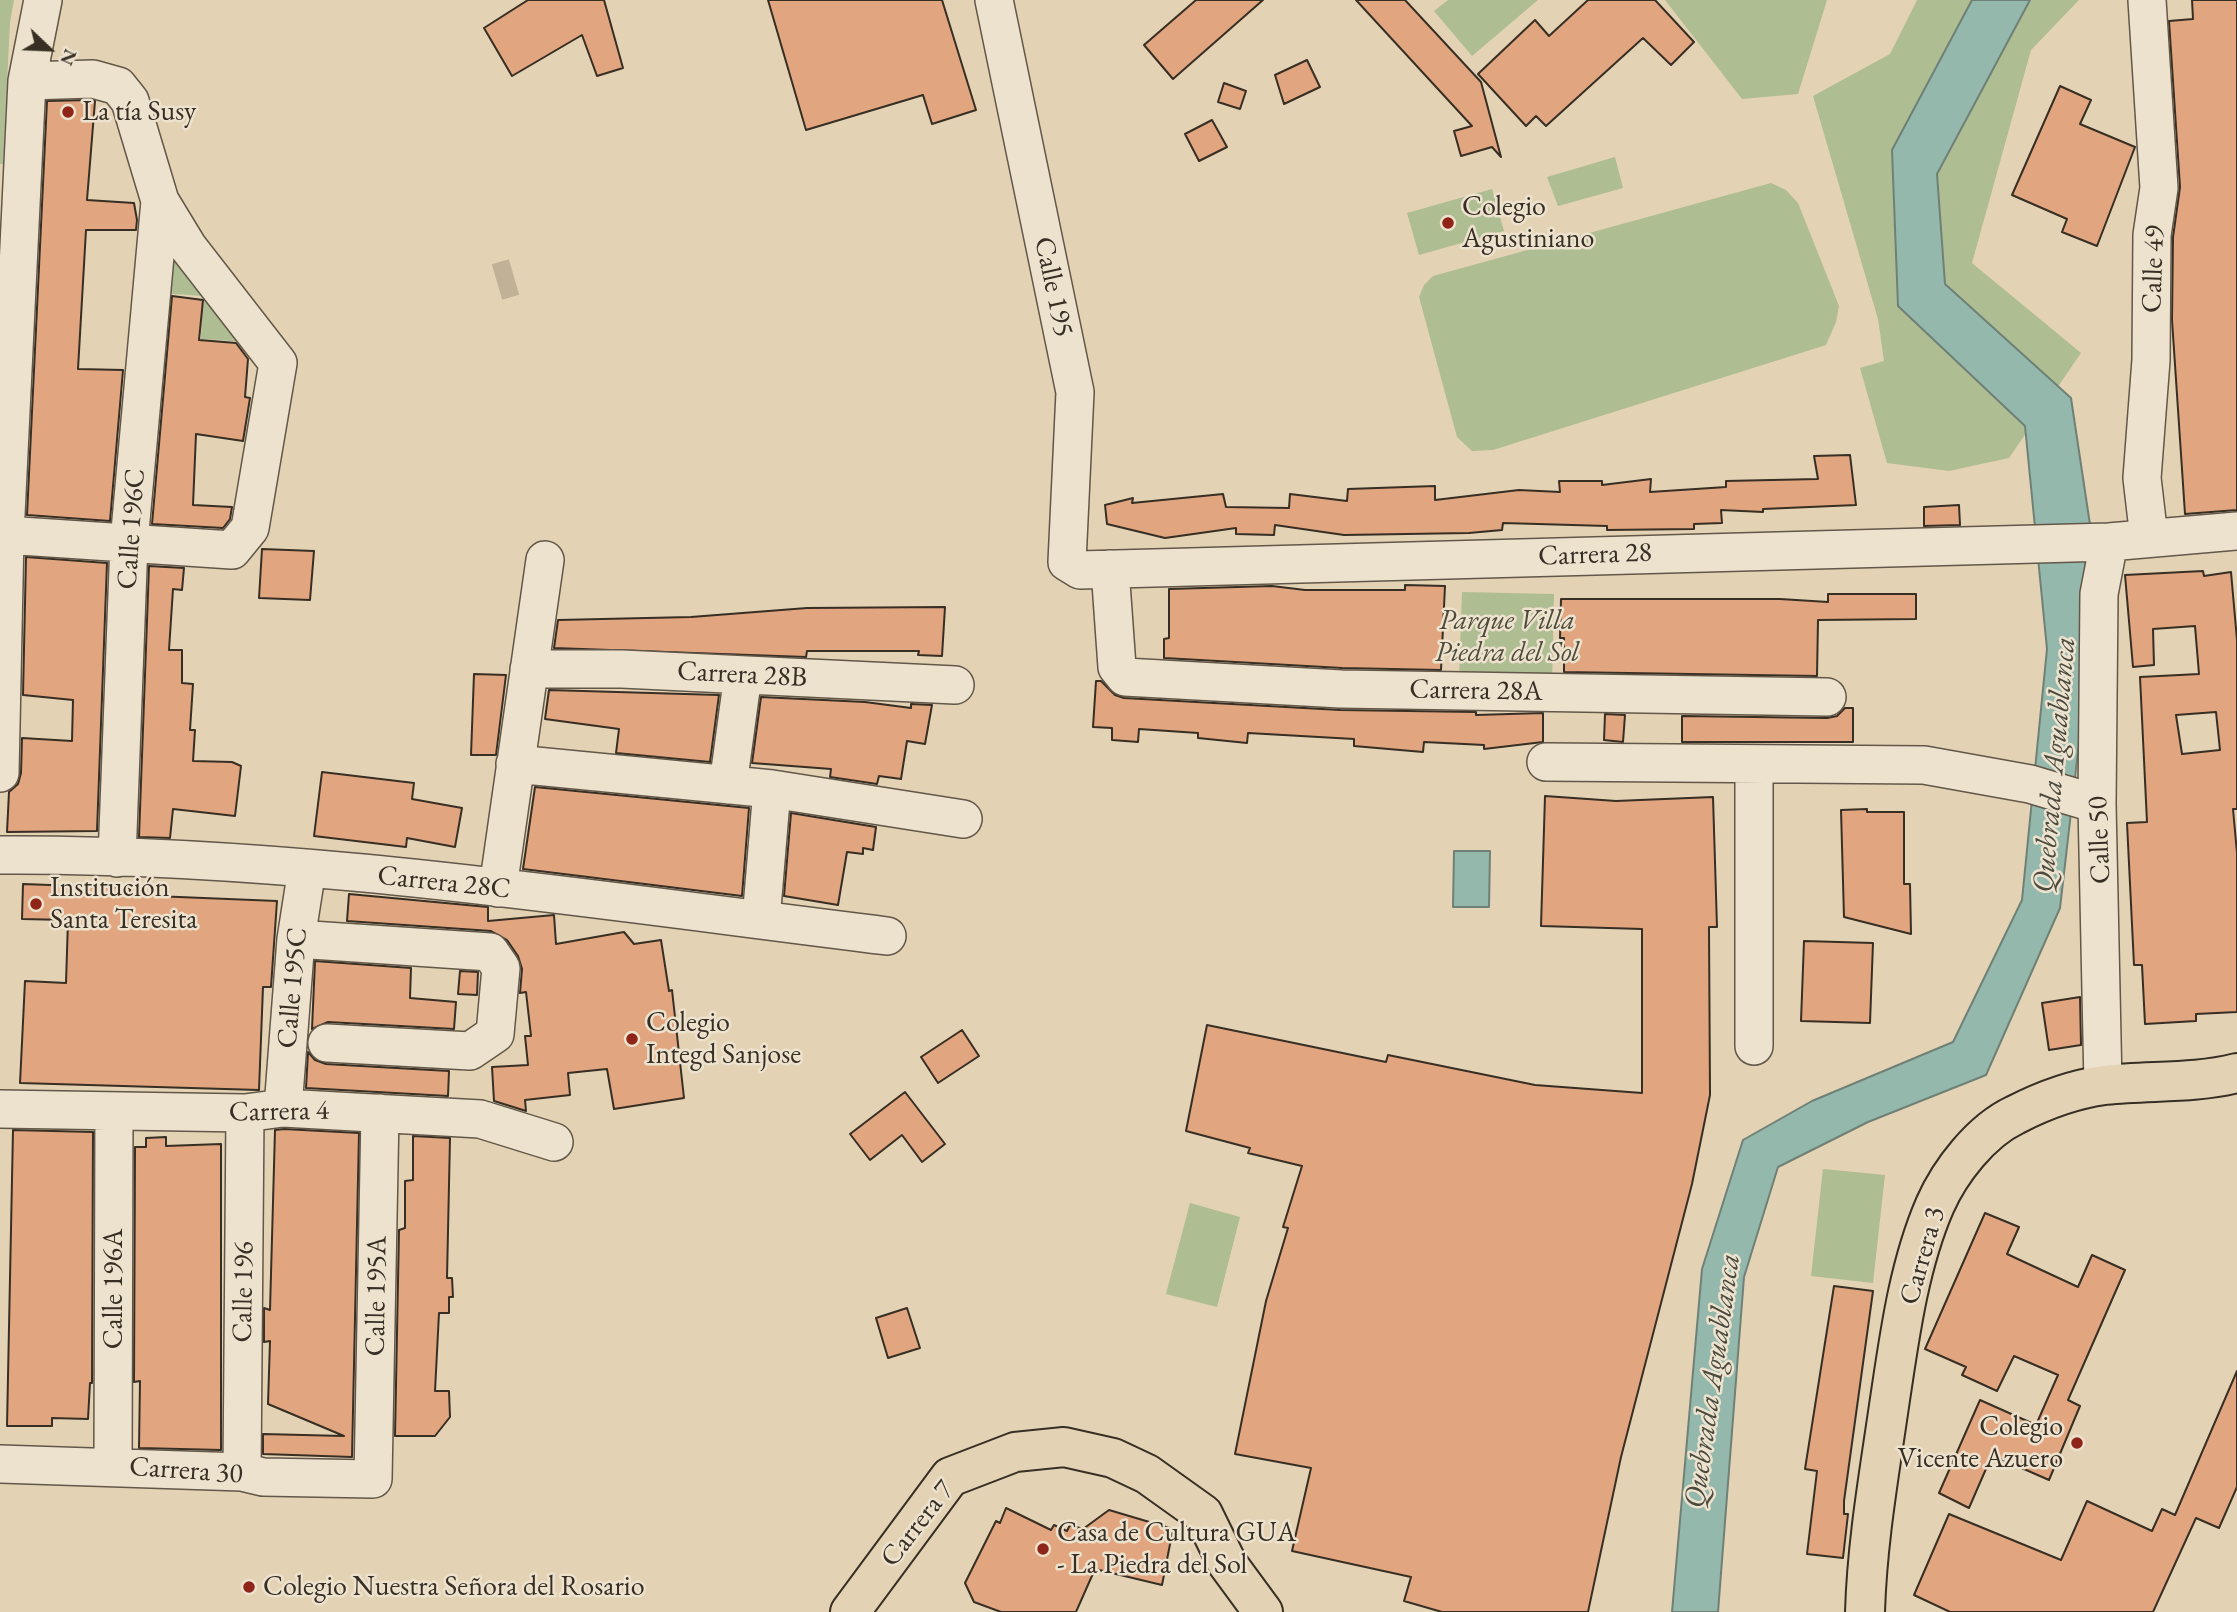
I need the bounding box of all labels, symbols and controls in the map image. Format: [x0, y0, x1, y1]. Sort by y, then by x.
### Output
north arrow [14, 14, 84, 84]
text: N [54, 45, 83, 69]
place label: La tía Susy [82, 95, 196, 129]
marker: La tía Susy [60, 104, 76, 120]
place label: Colegio Agustiniano [1462, 190, 1594, 256]
marker: Colegio Agustiniano [1440, 215, 1456, 231]
street label: Calle 49 [2136, 224, 2172, 314]
street label: Calle 195 [1026, 234, 1080, 340]
street label: Calle 196C [111, 467, 153, 591]
street label: Carrera 28 [1538, 536, 1652, 574]
park label: Parque Villa Piedra del Sol [1435, 604, 1579, 670]
water label: Quebrada Aguablanca [2026, 636, 2084, 894]
street label: Carrera 28B [676, 655, 808, 695]
street label: Carrera 28A [1409, 673, 1543, 709]
street label: Calle 50 [2082, 795, 2118, 885]
street label: Carrera 28C [376, 859, 512, 907]
place label: Institución Santa Teresita [50, 871, 197, 937]
marker: Institución Santa Teresita [28, 896, 44, 912]
street label: Calle 195C [271, 926, 315, 1050]
place label: Colegio Integd Sanjose [646, 1006, 801, 1072]
marker: Colegio Integd Sanjose [624, 1031, 640, 1047]
street label: Carrera 4 [229, 1094, 329, 1130]
street label: Carrera 3 [1893, 1203, 1953, 1309]
street label: Calle 196A [97, 1229, 131, 1349]
street label: Calle 195A [359, 1235, 395, 1357]
street label: Calle 196 [226, 1241, 262, 1343]
water label: Quebrada Aguablanca [1677, 1251, 1749, 1511]
place label: Colegio Vicente Azuero [1898, 1410, 2063, 1476]
marker: Colegio Vicente Azuero [2069, 1435, 2085, 1451]
street label: Carrera 30 [128, 1450, 244, 1492]
street label: Carrera 7 [874, 1474, 962, 1574]
place label: Casa de Cultura GUA - La Piedra del Sol [1057, 1516, 1296, 1582]
marker: Casa de Cultura GUA - La Piedra del Sol [1035, 1541, 1051, 1557]
place label: Colegio Nuestra Señora del Rosario [263, 1570, 644, 1604]
marker: Colegio Nuestra Señora del Rosario [241, 1579, 257, 1595]

